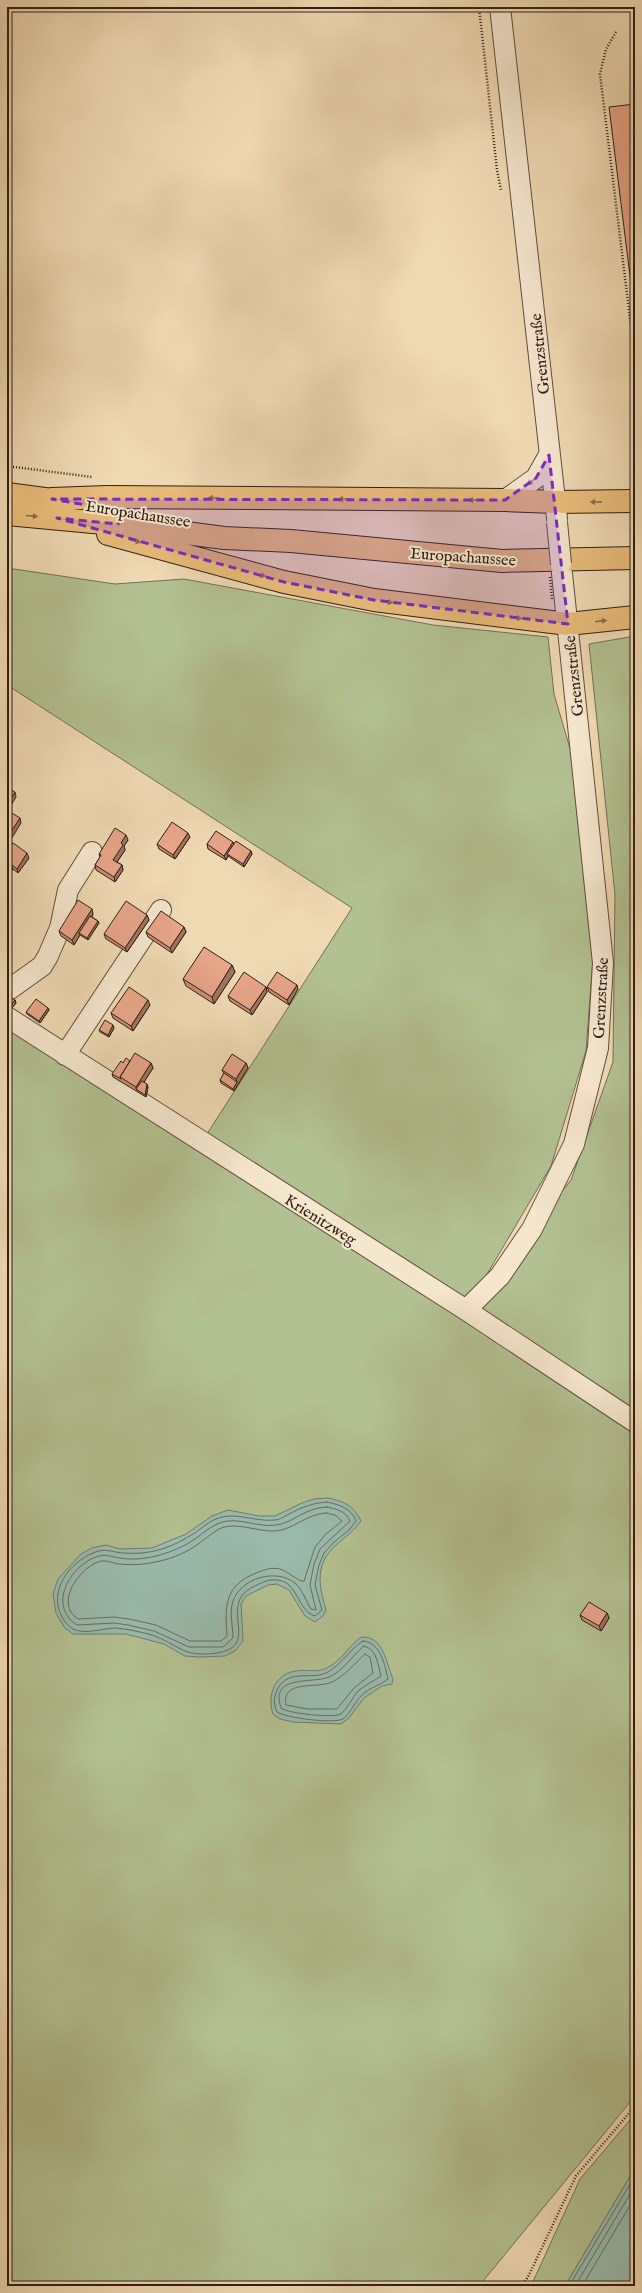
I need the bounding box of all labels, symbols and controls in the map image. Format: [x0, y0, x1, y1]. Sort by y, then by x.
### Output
street label: Grenzstraße [527, 312, 555, 395]
one-way arrow [526, 477, 537, 486]
one-way arrow [207, 495, 220, 501]
one-way arrow [337, 496, 350, 502]
street label: Europachaussee [84, 497, 192, 533]
one-way arrow [467, 497, 480, 503]
one-way arrow [589, 499, 602, 505]
one-way arrow [26, 513, 38, 519]
one-way arrow [129, 538, 141, 544]
street label: Europachaussee [409, 544, 516, 572]
one-way arrow [255, 572, 267, 578]
one-way arrow [381, 599, 394, 605]
one-way arrow [510, 615, 522, 621]
one-way arrow [595, 617, 607, 624]
street label: Grenzstraße [561, 634, 589, 717]
street label: Grenzstraße [590, 957, 614, 1039]
street label: Krienitzweg [280, 1191, 360, 1251]

